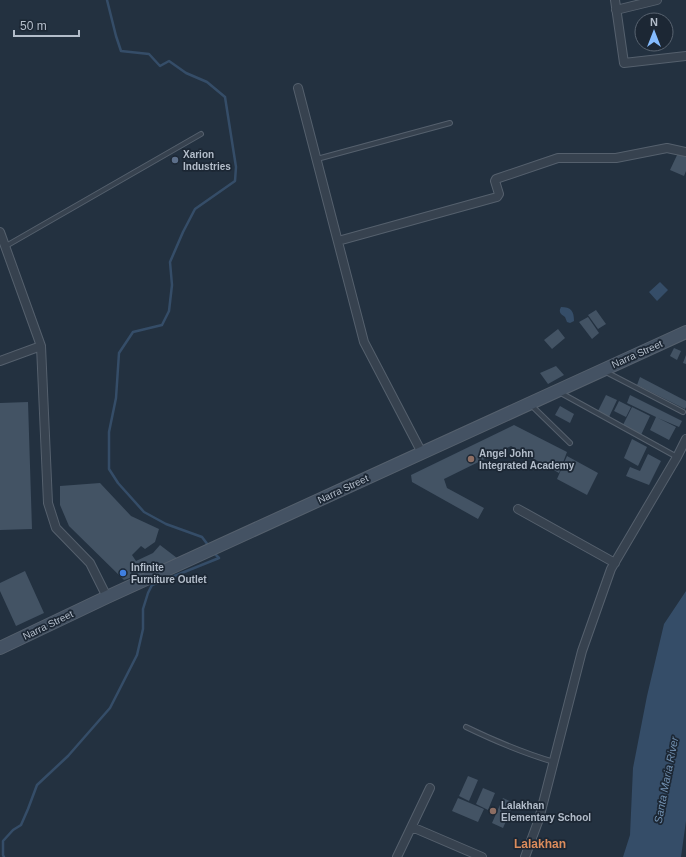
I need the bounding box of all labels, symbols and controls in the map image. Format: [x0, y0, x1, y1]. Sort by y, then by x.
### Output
scale bar [14, 12, 79, 38]
north arrow [634, 12, 674, 52]
text: N [650, 16, 658, 28]
text: 50 m [20, 19, 47, 33]
place label: Xarion Industries [183, 149, 231, 172]
marker: Xarion Industries [170, 155, 180, 165]
street label: Narra Street [610, 338, 664, 370]
place label: Angel John Integrated Academy [479, 448, 575, 471]
marker: Angel John Integrated Academy [466, 454, 476, 464]
street label: Narra Street [316, 472, 370, 505]
place label: Infinite Furniture Outlet [131, 562, 207, 585]
marker: Infinite Furniture Outlet [118, 568, 128, 578]
street label: Narra Street [21, 608, 75, 642]
water label: Santa Maria River [652, 734, 681, 824]
place label: Lalakhan Elementary School [501, 800, 591, 823]
marker: Lalakhan Elementary School [488, 806, 498, 816]
district label: Lalakhan [514, 837, 566, 851]

